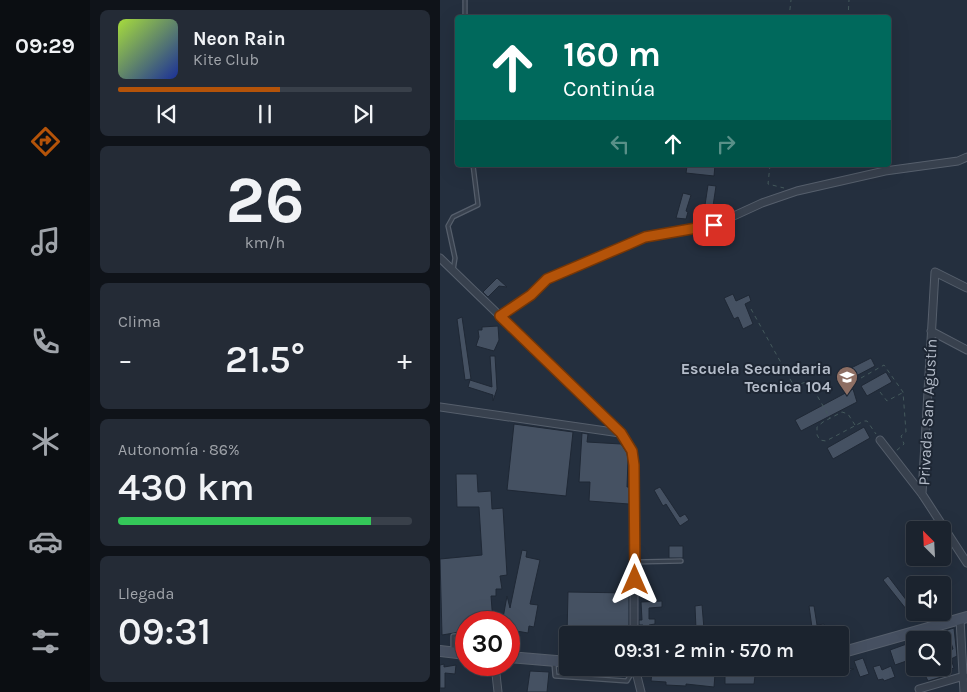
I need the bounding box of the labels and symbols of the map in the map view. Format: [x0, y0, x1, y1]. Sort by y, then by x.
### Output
pin [693, 204, 735, 246]
street label: Privada San Agustín [914, 338, 941, 486]
place label: Escuela Secundaria Tecnica 104 [681, 359, 831, 396]
school or university icon: Escuela Secundaria Tecnica 104 [835, 365, 859, 396]
north arrow [906, 521, 951, 566]
position arrow [608, 553, 660, 605]
speed limit sign: 30 [455, 611, 520, 676]

